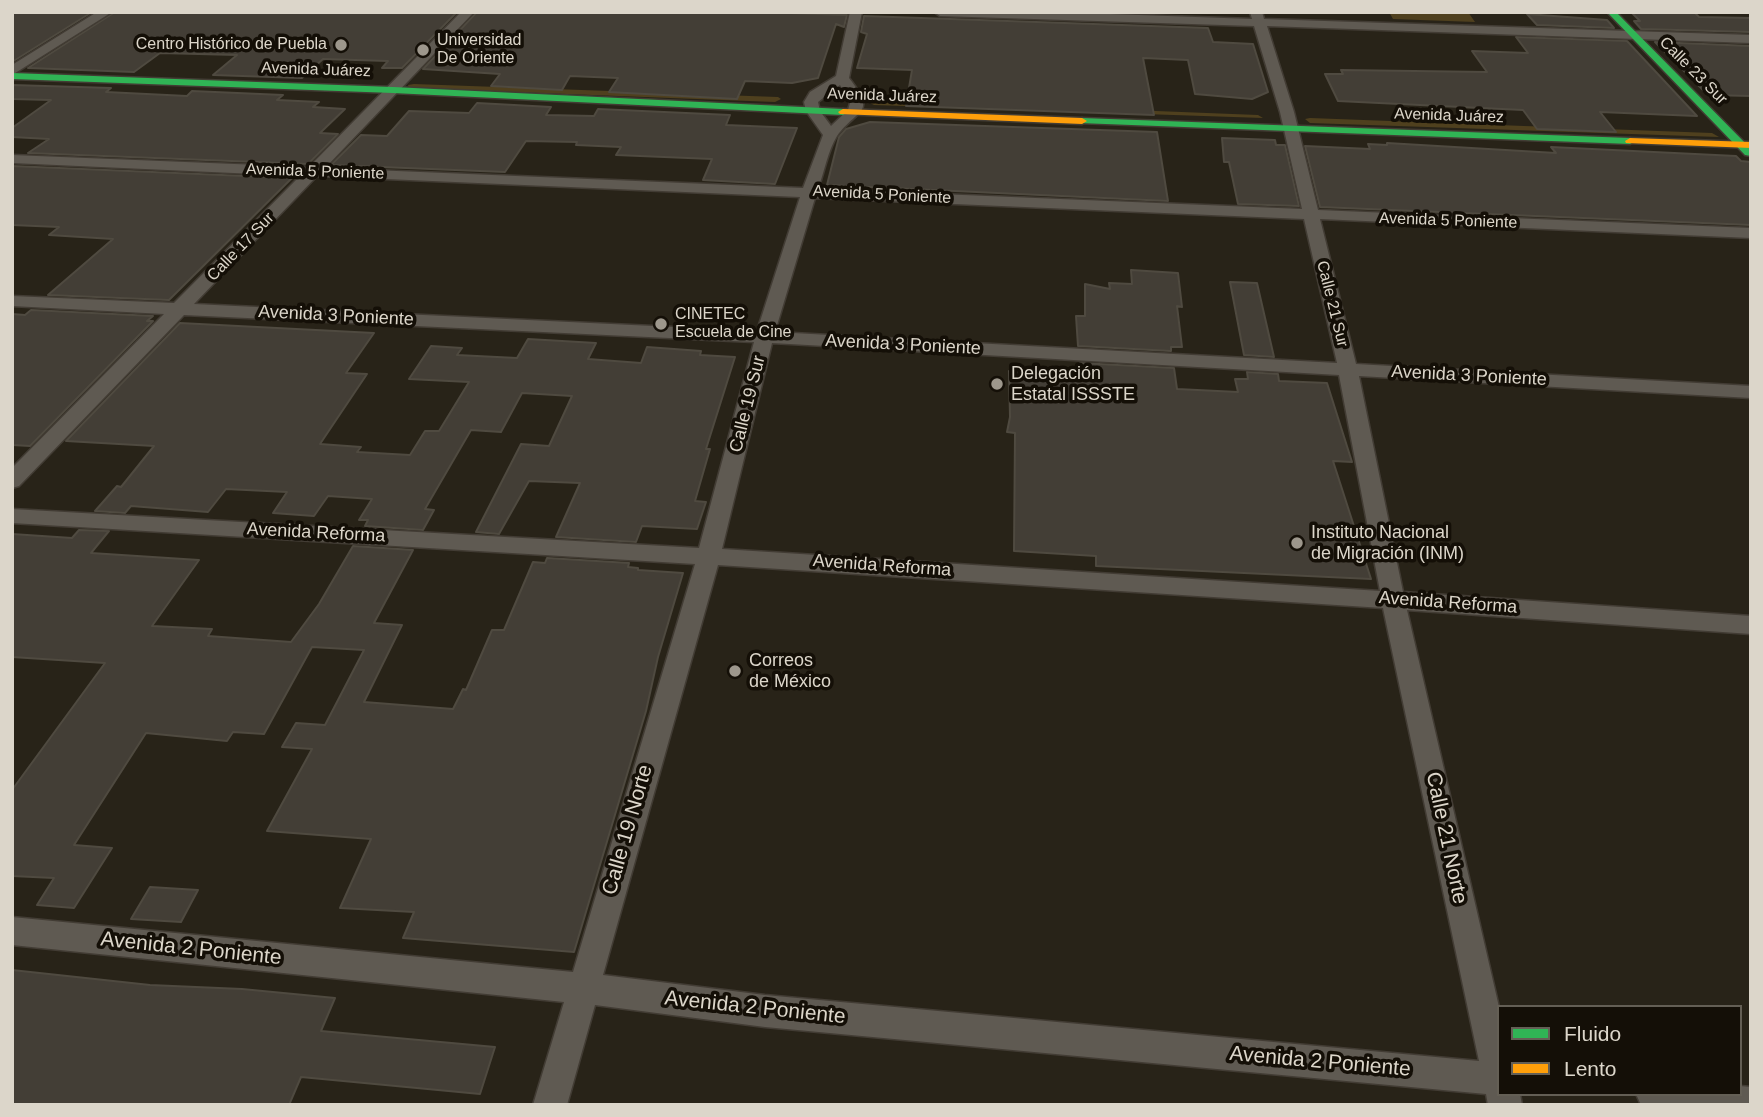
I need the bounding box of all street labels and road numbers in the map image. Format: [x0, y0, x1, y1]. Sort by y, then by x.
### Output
street label: Calle 23 Sur [1655, 33, 1731, 109]
street label: Avenida Juárez [261, 58, 371, 82]
street label: Avenida Juárez [827, 84, 937, 108]
street label: Avenida Juárez [1394, 104, 1504, 128]
street label: Avenida 5 Poniente [245, 160, 385, 184]
street label: Avenida 5 Poniente [812, 182, 952, 208]
street label: Calle 17 Sur [204, 209, 278, 285]
street label: Avenida 5 Poniente [1378, 209, 1518, 233]
street label: Calle 21 Sur [1312, 259, 1352, 349]
street label: Avenida 3 Poniente [258, 301, 414, 331]
street label: Avenida 3 Poniente [825, 330, 981, 360]
street label: Calle 19 Sur [726, 353, 770, 455]
street label: Avenida 3 Poniente [1391, 361, 1547, 391]
street label: Avenida Reforma [246, 519, 386, 547]
street label: Avenida Reforma [812, 550, 952, 582]
street label: Avenida Reforma [1378, 587, 1518, 619]
street label: Calle 19 Norte [597, 762, 659, 898]
street label: Calle 21 Norte [1420, 770, 1472, 906]
street label: Avenida 2 Poniente [99, 927, 283, 971]
street label: Avenida 2 Poniente [663, 986, 847, 1030]
street label: Avenida 2 Poniente [1228, 1042, 1412, 1082]

